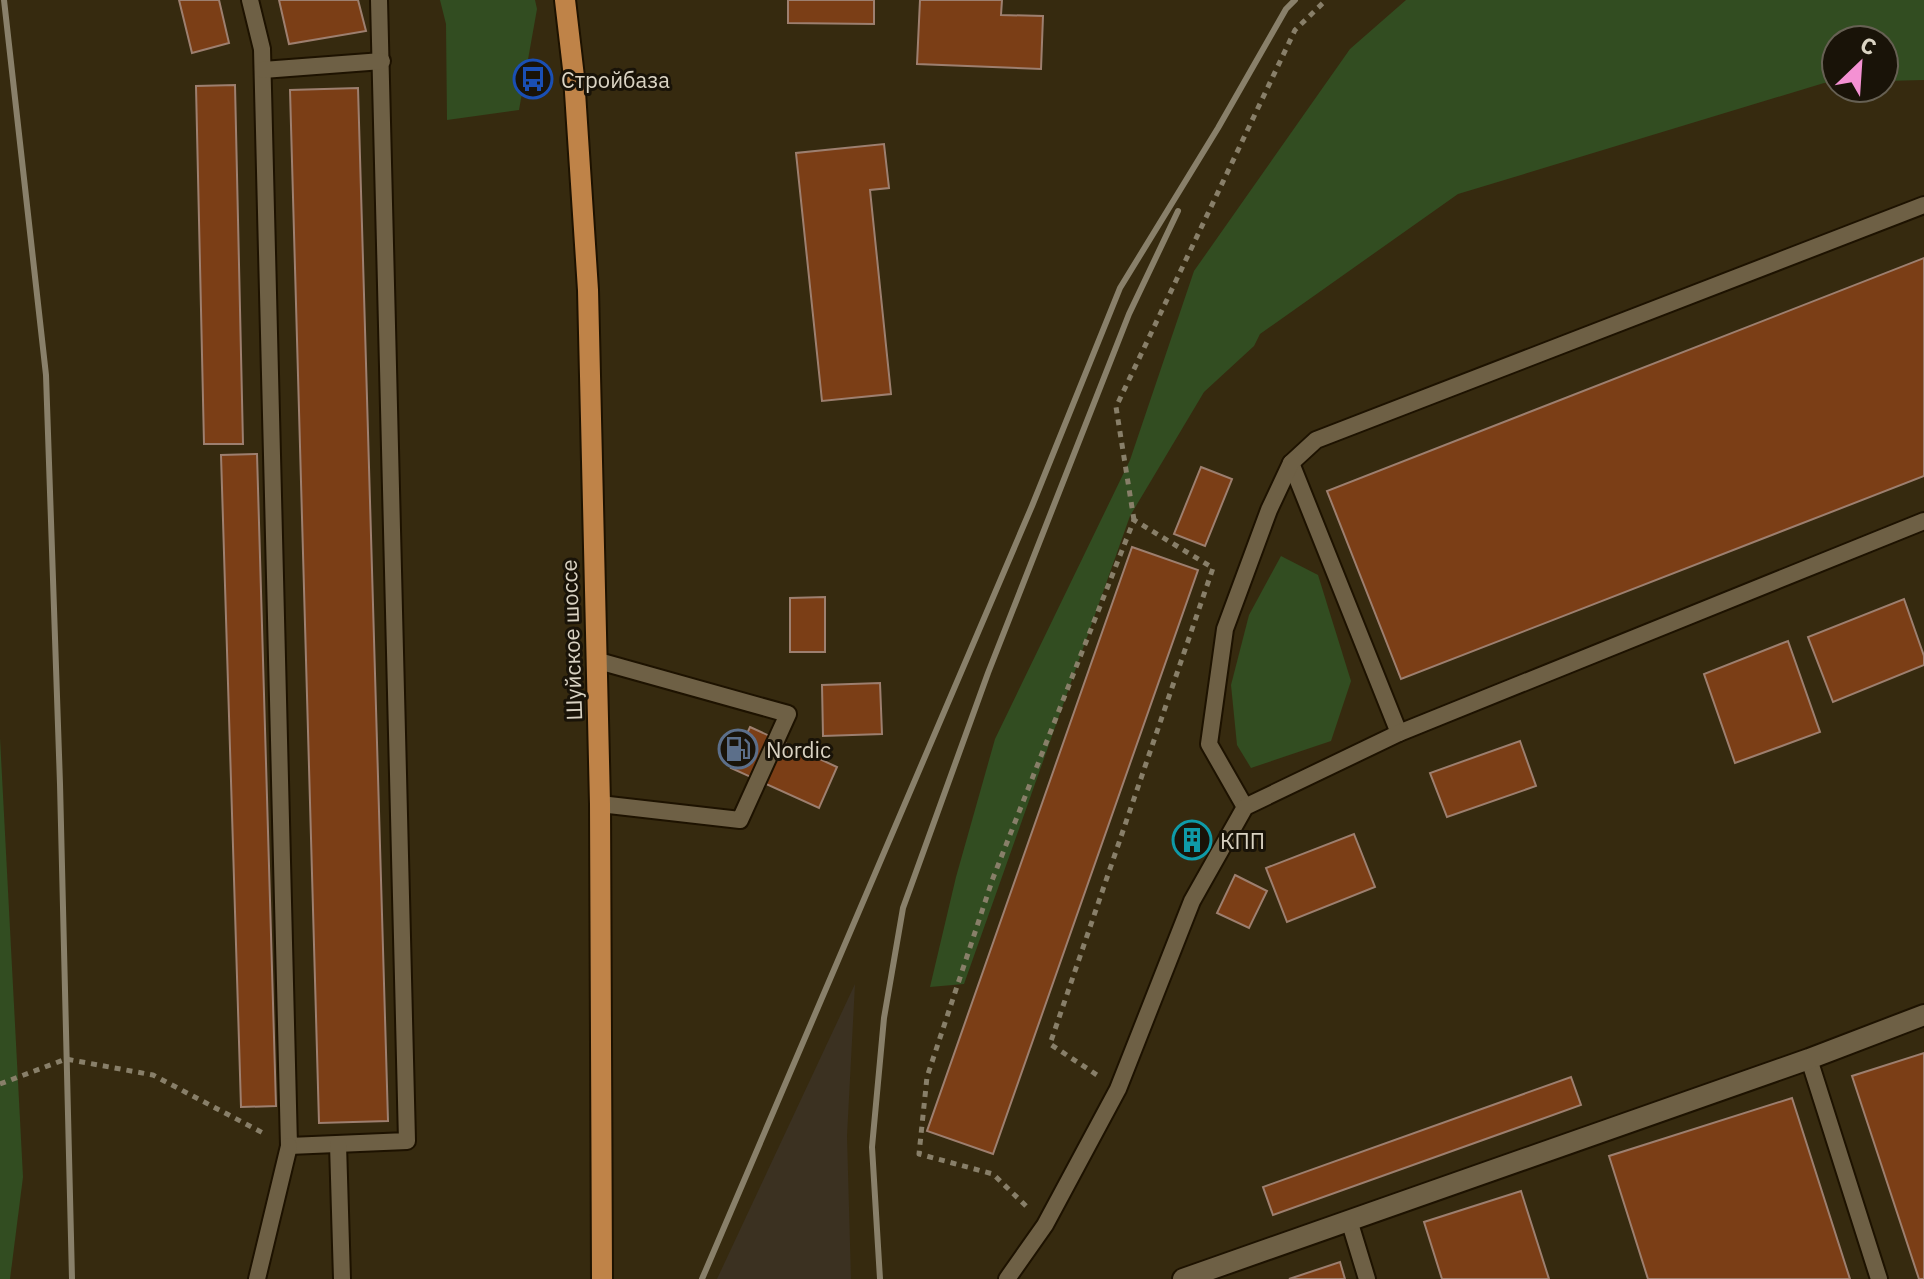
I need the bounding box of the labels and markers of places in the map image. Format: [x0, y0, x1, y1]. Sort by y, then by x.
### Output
bus stop icon: Стройбаза [512, 58, 554, 100]
place label: Стройбаза [561, 65, 670, 94]
fuel station icon: Nordic [717, 728, 759, 770]
place label: Nordic [766, 735, 831, 764]
building icon: КПП [1171, 819, 1213, 861]
place label: КПП [1220, 826, 1265, 855]

